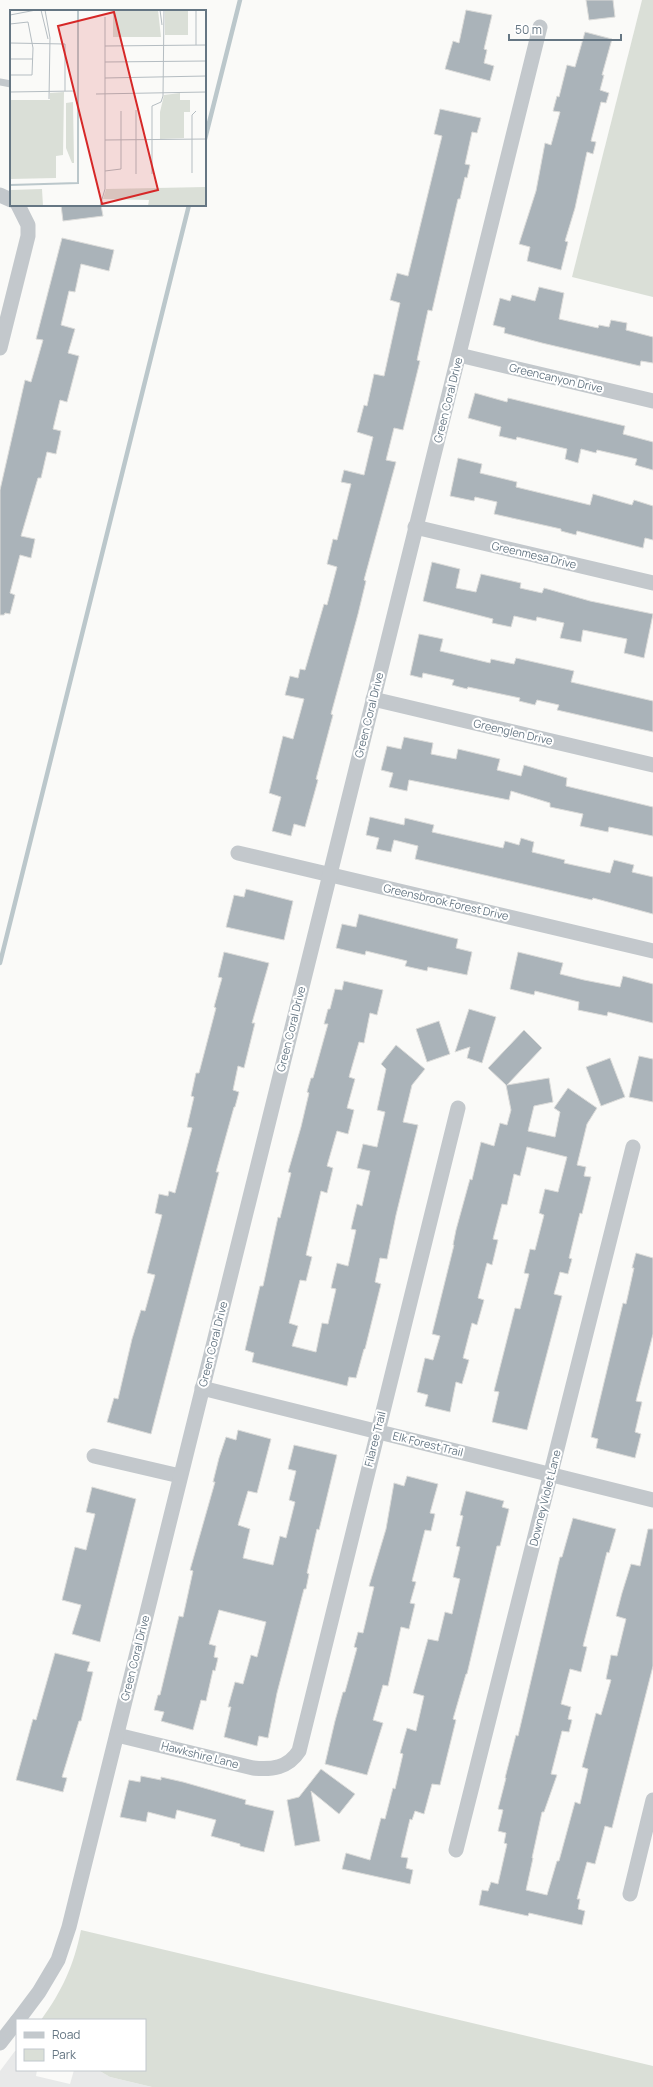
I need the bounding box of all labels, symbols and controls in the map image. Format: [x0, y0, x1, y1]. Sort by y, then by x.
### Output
inset map [10, 10, 206, 206]
scale bar [509, 16, 621, 42]
text: 50 m [515, 21, 542, 38]
street label: Green Coral Drive [430, 355, 466, 444]
street label: Greencanyon Drive [508, 359, 605, 396]
street label: Greenmesa Drive [490, 537, 578, 572]
street label: Green Coral Drive [351, 670, 387, 759]
street label: Greenglen Drive [472, 715, 555, 748]
street label: Greensbrook Forest Drive [382, 880, 511, 923]
street label: Green Coral Drive [273, 984, 309, 1073]
street label: Green Coral Drive [195, 1299, 231, 1388]
street label: Filaree Trail [360, 1410, 389, 1468]
street label: Elk Forest Trail [391, 1428, 465, 1460]
street label: Downey Violet Lane [525, 1448, 564, 1548]
street label: Green Coral Drive [117, 1613, 153, 1702]
street label: Hawkshire Lane [160, 1738, 241, 1772]
legend [16, 2019, 146, 2071]
text: Road [52, 2026, 80, 2043]
text: Park [52, 2046, 77, 2063]

